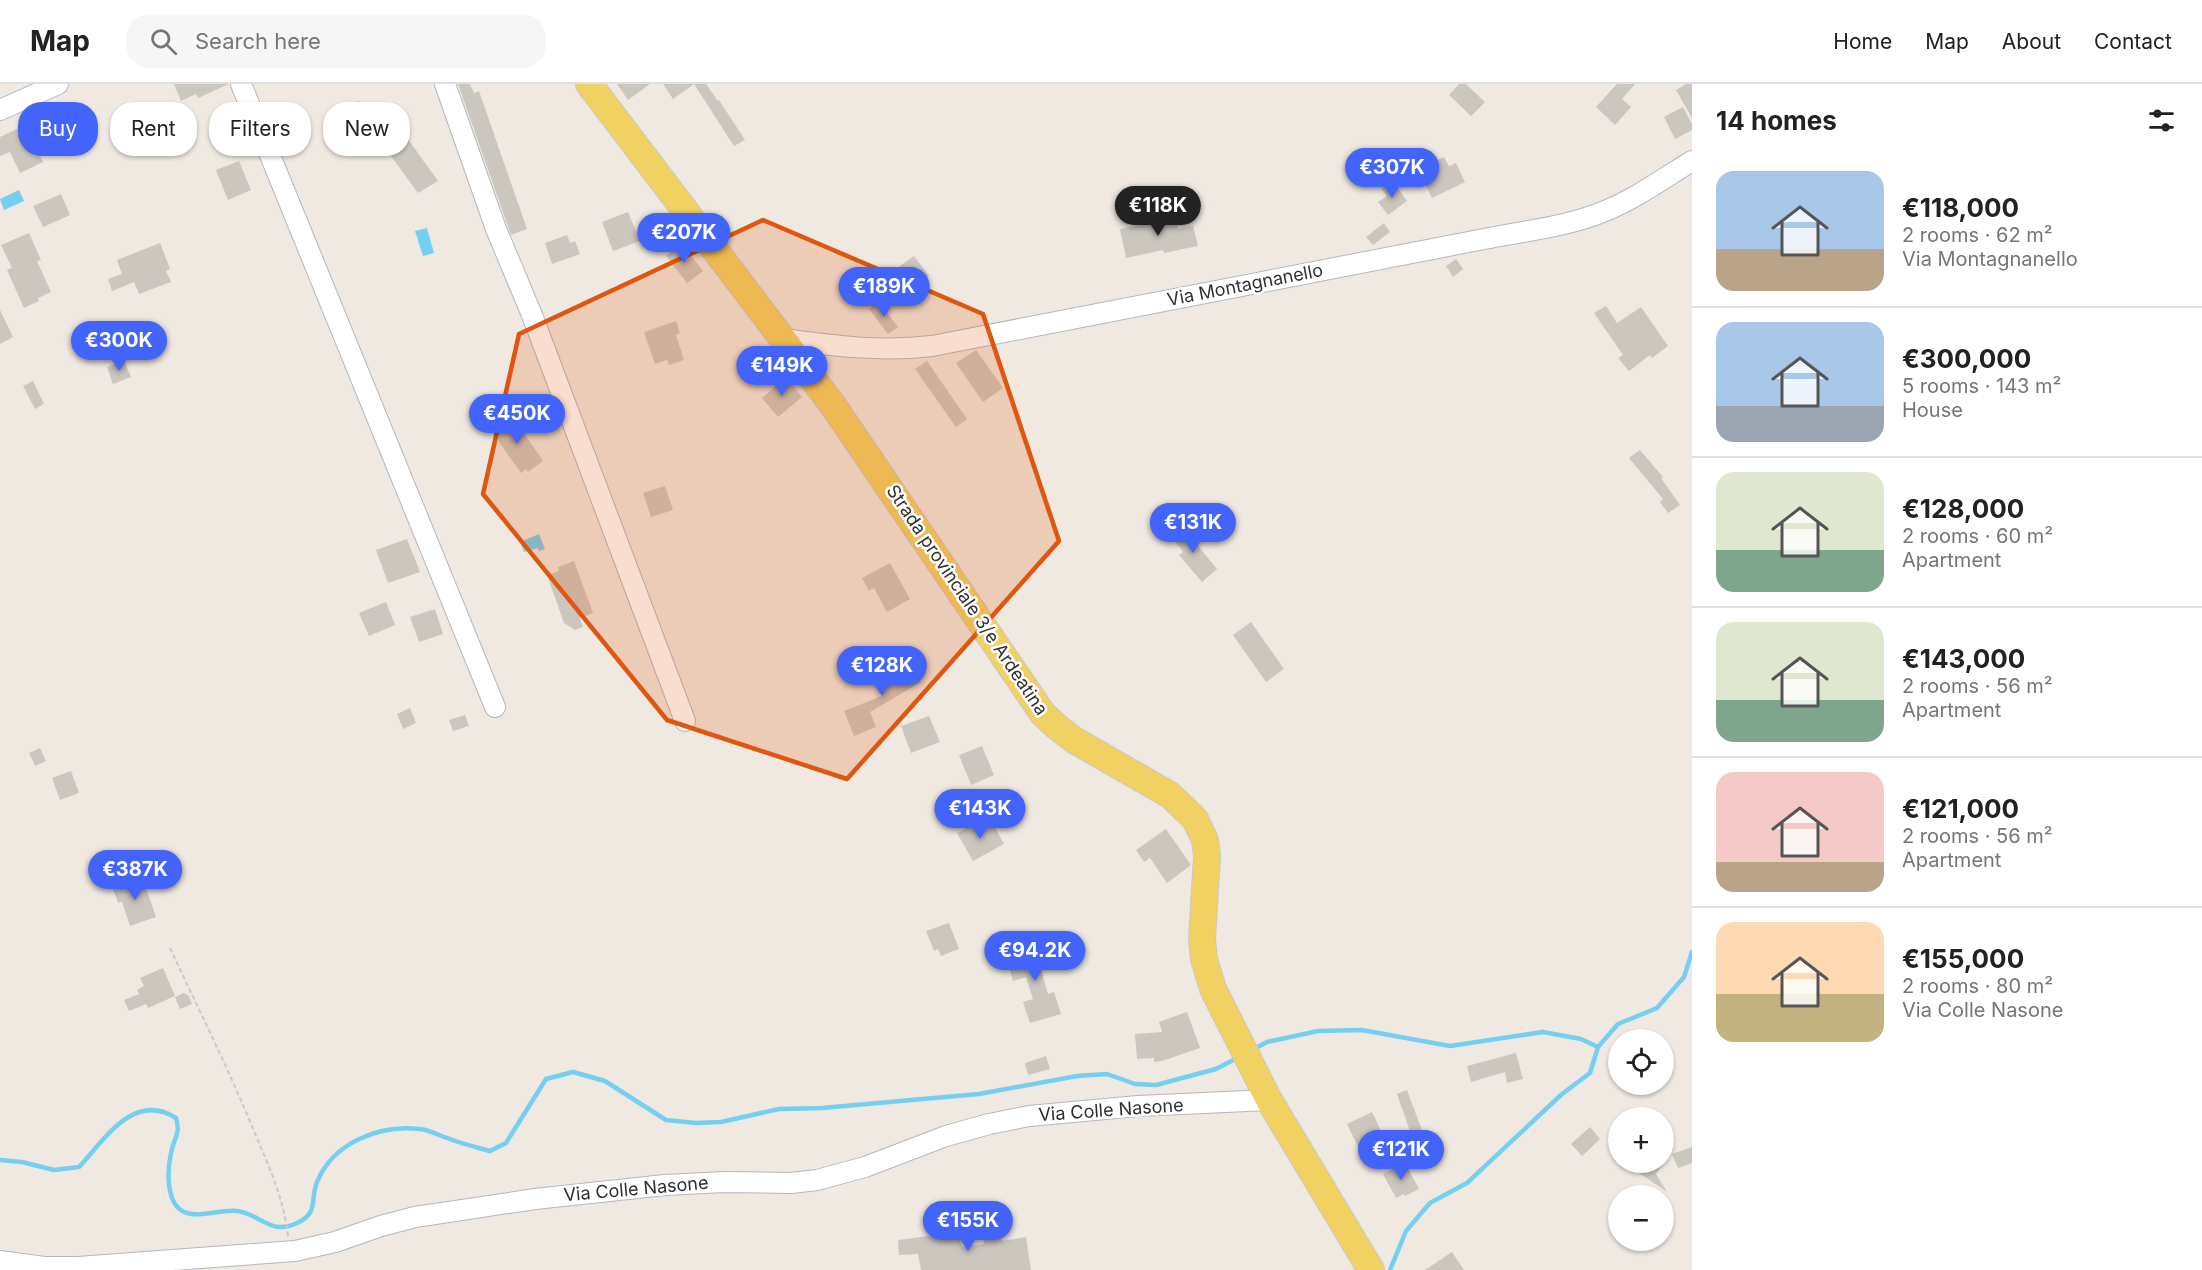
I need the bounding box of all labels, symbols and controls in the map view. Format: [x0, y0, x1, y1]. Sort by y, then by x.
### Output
search box [126, 14, 546, 68]
text: Map [30, 24, 90, 58]
icon: search [147, 25, 180, 58]
text: Search here [195, 28, 321, 54]
text: Home [1833, 29, 1892, 54]
text: Map [1925, 29, 1969, 54]
text: About [2002, 29, 2061, 54]
text: Contact [2094, 29, 2172, 54]
chip: Buy [18, 102, 98, 156]
chip: Rent [110, 102, 197, 156]
chip: Filters [209, 102, 311, 156]
chip: New [323, 102, 410, 156]
icon: filters [2145, 104, 2178, 137]
text: 14 homes [1716, 105, 1837, 136]
pin: €307K [1350, 148, 1434, 199]
text: €307K [1359, 155, 1425, 179]
pin: €118K [1116, 186, 1200, 237]
text: €118,000 [1902, 192, 2019, 223]
text: €118K [1129, 193, 1187, 217]
icon: home [1764, 195, 1836, 267]
pin: €207K [642, 213, 726, 264]
text: €207K [651, 220, 717, 244]
text: 2 rooms · 62 m² [1902, 223, 2053, 247]
text: Via Montagnanello [1902, 247, 2078, 271]
street label: Via Montagnanello [1165, 259, 1325, 310]
pin: €189K [842, 267, 926, 318]
text: €189K [853, 274, 915, 298]
pin: €300K [77, 321, 161, 372]
text: €300K [85, 328, 153, 352]
text: €300,000 [1902, 343, 2031, 374]
pin: €149K [740, 346, 824, 397]
icon: home [1764, 346, 1836, 418]
text: €149K [750, 353, 814, 377]
text: 5 rooms · 143 m² [1902, 374, 2061, 398]
pin: €450K [475, 394, 559, 445]
text: House [1902, 398, 1963, 422]
text: €450K [483, 401, 551, 425]
street label: Strada provinciale 3/e Ardeatina [882, 481, 1052, 719]
text: €128,000 [1902, 493, 2024, 524]
icon: home [1764, 496, 1836, 568]
pin: €131K [1151, 503, 1235, 554]
text: €131K [1164, 510, 1222, 534]
text: 2 rooms · 60 m² [1902, 524, 2053, 548]
text: Apartment [1902, 548, 2001, 572]
text: €143,000 [1902, 643, 2025, 674]
pin: €128K [840, 646, 924, 697]
icon: home [1764, 646, 1836, 718]
text: €128K [851, 653, 913, 677]
text: 2 rooms · 56 m² [1902, 674, 2053, 698]
text: Apartment [1902, 698, 2001, 722]
pin: €143K [938, 789, 1022, 840]
text: €121,000 [1902, 793, 2019, 824]
text: €143K [948, 796, 1012, 820]
icon: home [1764, 796, 1836, 868]
text: 2 rooms · 56 m² [1902, 824, 2053, 848]
text: Apartment [1902, 848, 2001, 872]
pin: €387K [93, 850, 177, 901]
text: €387K [102, 857, 168, 881]
pin: €94.2K [986, 931, 1084, 982]
text: €94.2K [998, 938, 1072, 962]
text: €155,000 [1902, 943, 2024, 974]
icon: home [1764, 946, 1836, 1018]
text: 2 rooms · 80 m² [1902, 974, 2053, 998]
text: Via Colle Nasone [1902, 998, 2063, 1022]
map controls [1608, 1029, 1674, 1251]
button: locate [1608, 1029, 1674, 1095]
street label: Via Colle Nasone [1038, 1094, 1184, 1125]
button: + [1608, 1107, 1674, 1173]
pin: €121K [1359, 1130, 1443, 1181]
text: €121K [1372, 1137, 1430, 1161]
street label: Via Colle Nasone [563, 1172, 709, 1205]
button: − [1608, 1185, 1674, 1251]
pin: €155K [926, 1201, 1010, 1252]
text: €155K [937, 1208, 999, 1232]

